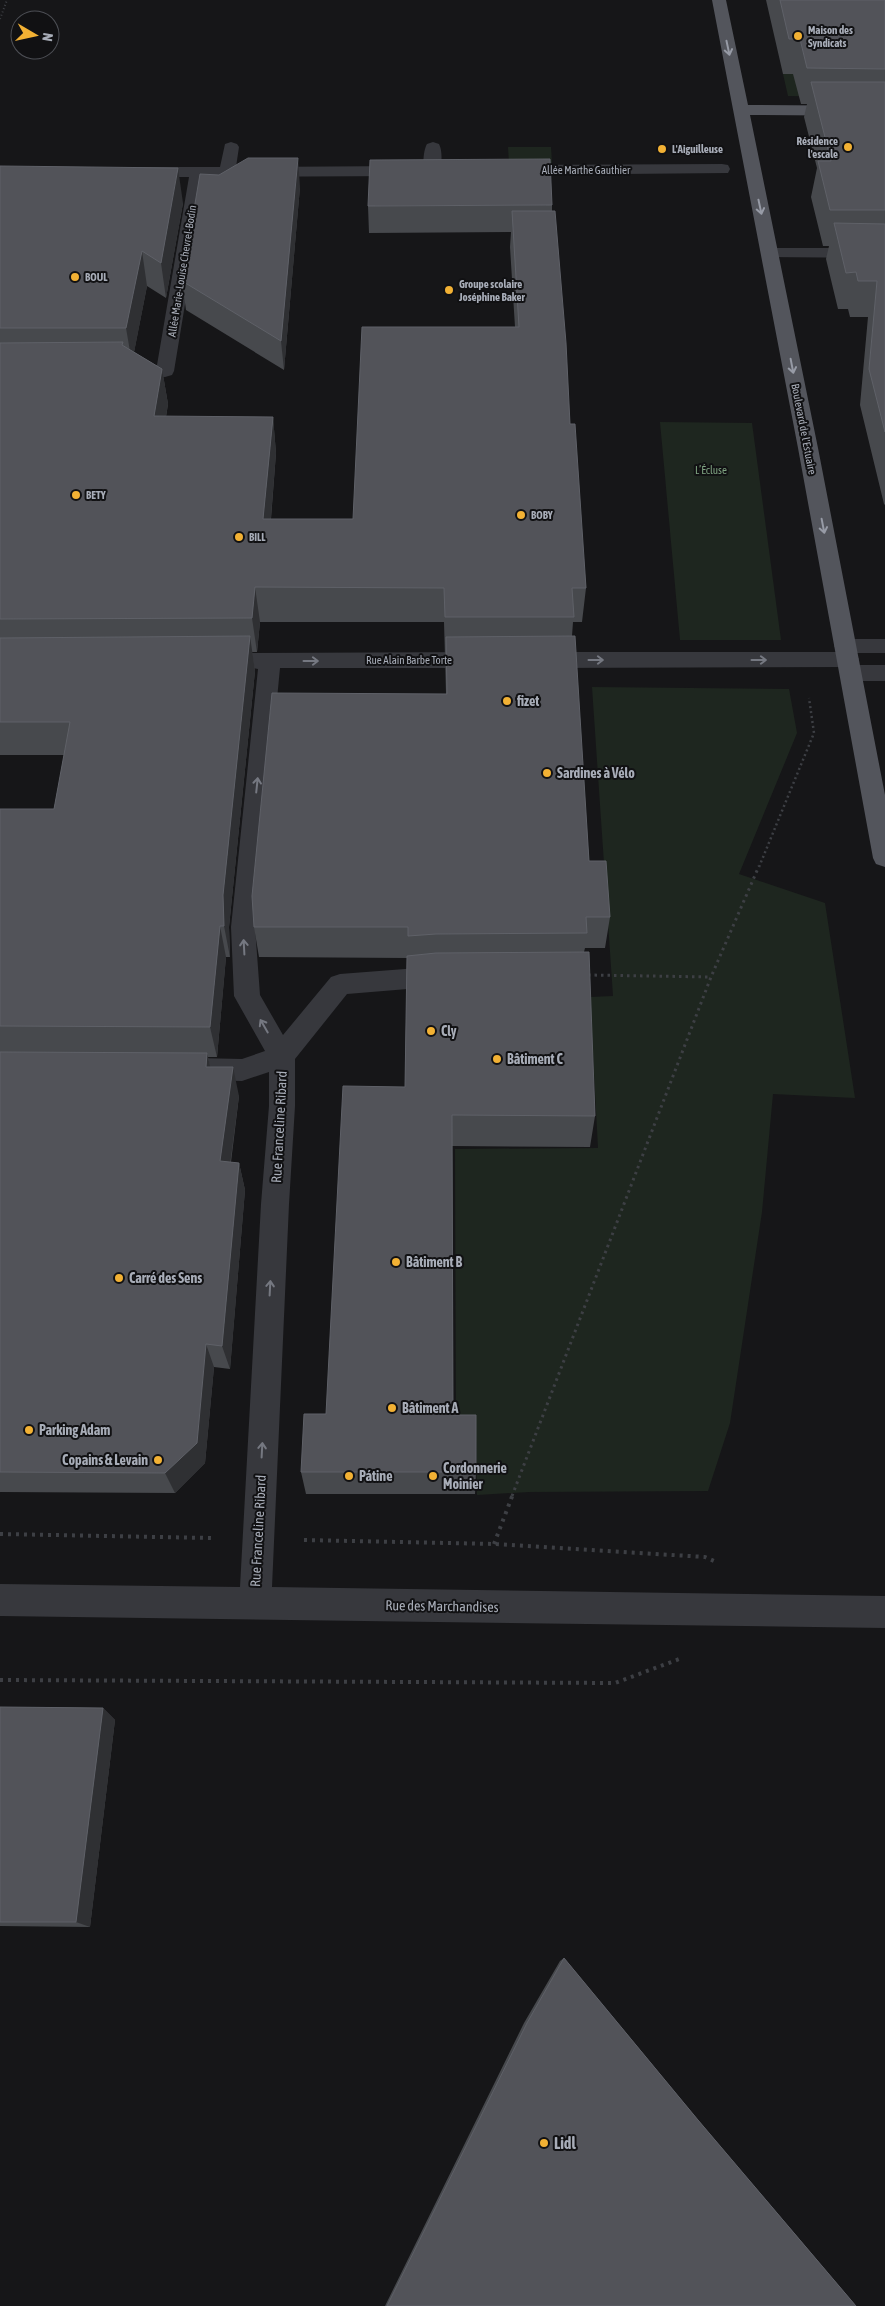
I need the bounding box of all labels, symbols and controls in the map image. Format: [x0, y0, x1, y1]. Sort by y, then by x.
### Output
north arrow [10, 10, 60, 60]
place label: Maison des Syndicats [808, 24, 853, 49]
marker: Maison des Syndicats [792, 30, 804, 42]
text: N [39, 32, 56, 42]
one-way arrow [724, 39, 734, 55]
place label: Résidence l'escale [796, 135, 838, 160]
marker: Résidence l'escale [842, 141, 854, 153]
marker: L'Aiguilleuse [656, 143, 668, 155]
place label: L'Aiguilleuse [672, 143, 723, 155]
street label: Allée Marthe Gauthier [542, 164, 631, 176]
one-way arrow [756, 199, 765, 215]
street label: Allée Marie-Louise Chevrel-Bodin [166, 204, 198, 338]
marker: BOUL [69, 271, 81, 283]
place label: BOUL [85, 271, 108, 283]
place label: Groupe scolaire Joséphine Baker [458, 278, 525, 303]
marker: Groupe scolaire Joséphine Baker [443, 284, 455, 296]
one-way arrow [788, 358, 797, 374]
street label: Boulevard de l'Estuaire [789, 383, 819, 475]
park label: L’Écluse [695, 464, 727, 476]
marker: BETY [70, 489, 82, 501]
place label: BETY [86, 489, 106, 501]
marker: BOBY [515, 509, 527, 521]
place label: BOBY [531, 509, 553, 521]
one-way arrow [818, 518, 828, 534]
marker: BILL [233, 531, 245, 543]
place label: BILL [249, 531, 266, 543]
street label: Rue Alain Barbe Torte [366, 654, 452, 666]
one-way arrow [588, 655, 604, 665]
one-way arrow [750, 655, 766, 665]
one-way arrow [302, 656, 319, 666]
place label: fizet [516, 693, 539, 709]
marker: fizet [501, 695, 513, 707]
place label: Sardines à Vélo [557, 765, 635, 781]
marker: Sardines à Vélo [541, 767, 553, 779]
one-way arrow [252, 778, 261, 794]
one-way arrow [239, 940, 248, 956]
one-way arrow [259, 1018, 269, 1033]
place label: Cly [441, 1023, 457, 1039]
marker: Cly [425, 1025, 437, 1037]
place label: Bâtiment C [507, 1051, 564, 1067]
marker: Bâtiment C [491, 1053, 503, 1065]
street label: Rue Franceline Ribard [268, 1071, 290, 1183]
place label: Bâtiment B [406, 1254, 463, 1270]
marker: Bâtiment B [390, 1256, 402, 1268]
place label: Carré des Sens [129, 1270, 202, 1286]
marker: Carré des Sens [113, 1272, 125, 1284]
one-way arrow [266, 1280, 275, 1296]
place label: Bâtiment A [402, 1400, 459, 1416]
marker: Bâtiment A [386, 1402, 398, 1414]
place label: Parking Adam [39, 1422, 110, 1438]
marker: Parking Adam [23, 1424, 35, 1436]
one-way arrow [258, 1442, 267, 1458]
place label: Copains & Levain [62, 1452, 148, 1468]
marker: Copains & Levain [152, 1454, 164, 1466]
place label: Cordonnerie Moinier [443, 1460, 507, 1492]
place label: Pátine [359, 1468, 393, 1484]
marker: Pátine [343, 1470, 355, 1482]
marker: Cordonnerie Moinier [427, 1470, 439, 1482]
street label: Rue Franceline Ribard [247, 1475, 269, 1587]
street label: Rue des Marchandises [385, 1597, 499, 1615]
place label: Lidl [554, 2134, 576, 2152]
marker: Lidl [538, 2137, 550, 2149]

